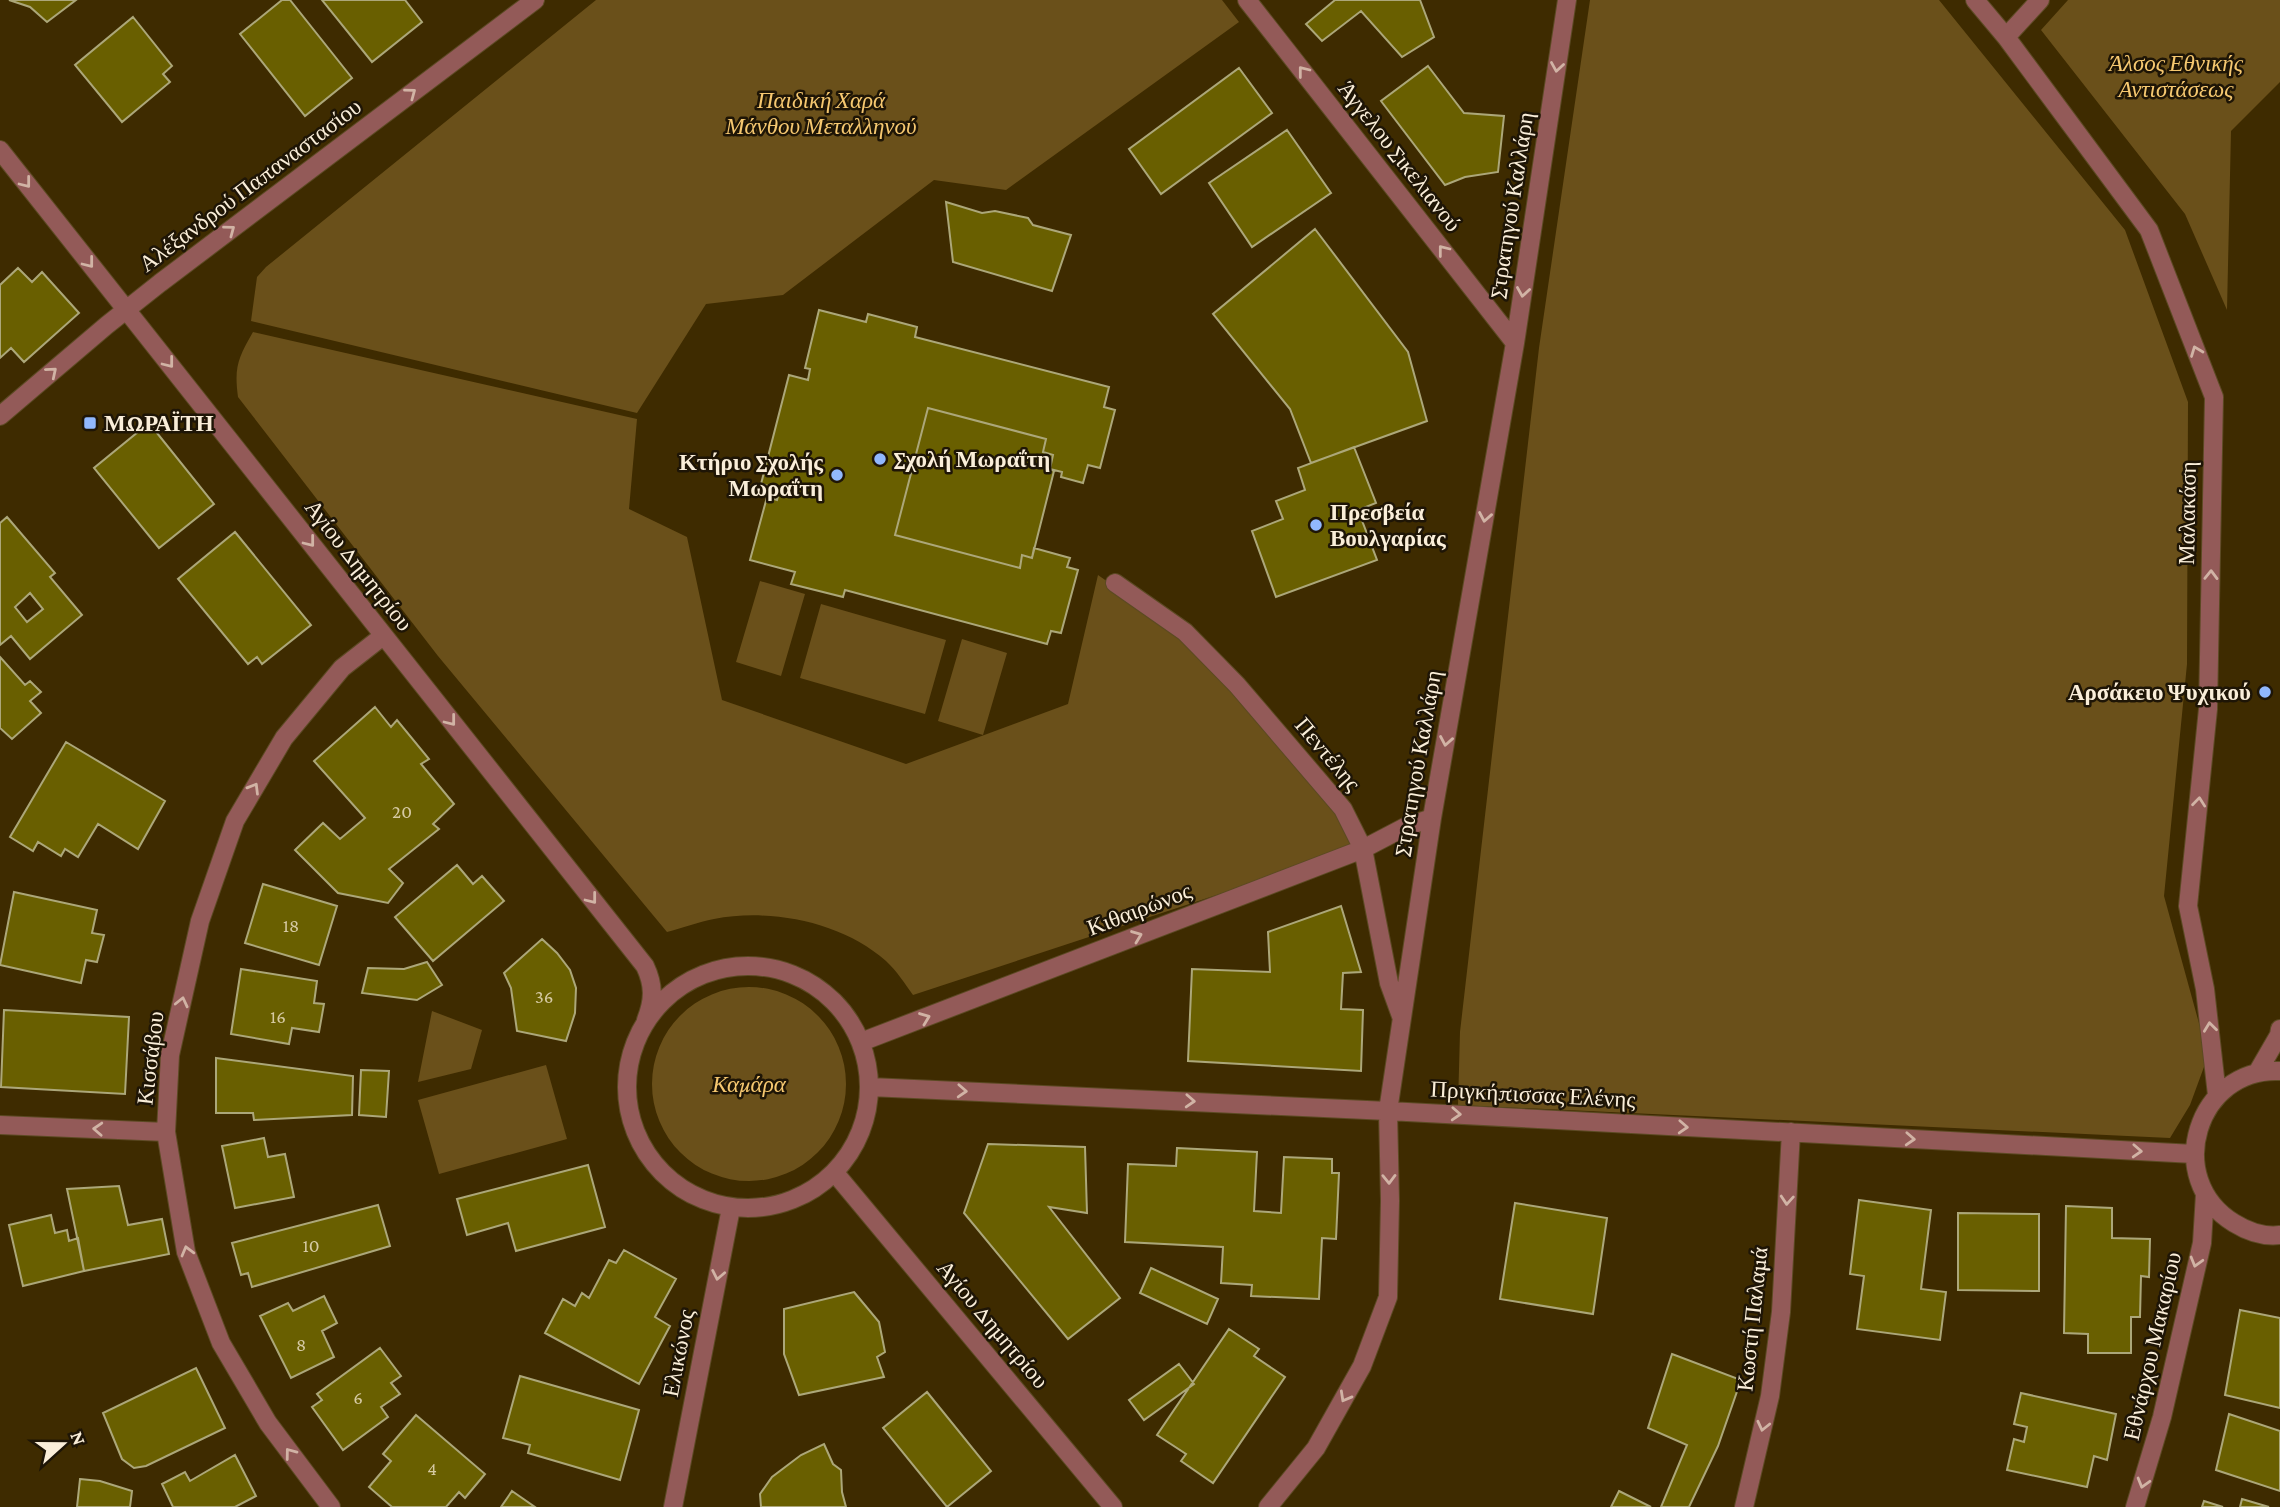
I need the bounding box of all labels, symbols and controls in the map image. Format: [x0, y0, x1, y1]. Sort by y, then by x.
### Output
park label: Άλσος Εθνικής Αντιστάσεως [2107, 50, 2244, 102]
one-way arrow [1550, 62, 1565, 73]
one-way arrow [1298, 67, 1311, 79]
street label: Άγγελου Σικελιανού [1333, 76, 1467, 236]
park label: Παιδική Χαρά Μάνθου Μεταλληνού [724, 87, 917, 139]
one-way arrow [404, 89, 416, 102]
street label: Αλέξανδρού Παπαναστασίου [134, 93, 366, 277]
street label: Στρατηγού Καλλάρη [1483, 110, 1539, 300]
one-way arrow [18, 174, 30, 187]
one-way arrow [222, 226, 235, 239]
one-way arrow [1438, 246, 1451, 258]
one-way arrow [81, 255, 94, 267]
one-way arrow [1516, 287, 1531, 298]
one-way arrow [2190, 346, 2204, 358]
one-way arrow [161, 355, 173, 368]
one-way arrow [44, 368, 57, 380]
place label: ΜΩΡΑΪΤΗ [104, 410, 214, 436]
marker: ΜΩΡΑΪΤΗ [82, 415, 98, 431]
place label: Σχολή Μωραΐτη [894, 446, 1050, 472]
place label: Κτήριο Σχολής Μωραΐτη [679, 449, 823, 501]
marker: Σχολή Μωραΐτη [872, 451, 888, 467]
street label: Μαλακάση [2173, 461, 2201, 565]
marker: Κτήριο Σχολής Μωραΐτη [829, 467, 845, 483]
street label: Αγίου Δημητρίου [300, 494, 418, 636]
place label: Πρεσβεία Βουλγαρίας [1330, 499, 1446, 551]
one-way arrow [1478, 511, 1493, 523]
marker: Πρεσβεία Βουλγαρίας [1308, 517, 1324, 533]
one-way arrow [301, 534, 314, 547]
one-way arrow [2203, 570, 2219, 580]
street label: Στρατηγού Καλλάρη [1388, 668, 1446, 858]
place label: Αρσάκειο Ψυχικού [2068, 679, 2251, 705]
marker: Αρσάκειο Ψυχικού [2257, 684, 2273, 700]
street label: Πεντέλης [1290, 712, 1366, 796]
one-way arrow [442, 713, 455, 725]
one-way arrow [1439, 735, 1454, 747]
one-way arrow [246, 783, 259, 796]
one-way arrow [2191, 797, 2206, 808]
house number: 20 [392, 801, 412, 822]
street label: Κιθαιρώνος [1083, 877, 1195, 941]
one-way arrow [583, 892, 596, 904]
house number: 18 [283, 915, 299, 936]
one-way arrow [1131, 931, 1143, 945]
house number: 36 [535, 986, 553, 1007]
one-way arrow [174, 996, 188, 1008]
house number: 16 [270, 1006, 286, 1027]
street label: Κισσάβου [131, 1010, 169, 1106]
one-way arrow [919, 1012, 931, 1026]
one-way arrow [2202, 1022, 2217, 1033]
park label: Καμάρα [711, 1071, 787, 1097]
street label: Πριγκήπισσας Ελένης [1430, 1076, 1636, 1112]
one-way arrow [957, 1083, 968, 1098]
one-way arrow [1184, 1094, 1195, 1109]
one-way arrow [1451, 1107, 1462, 1122]
one-way arrow [1678, 1119, 1689, 1134]
one-way arrow [93, 1122, 104, 1137]
one-way arrow [1905, 1131, 1916, 1146]
one-way arrow [2132, 1143, 2143, 1158]
one-way arrow [1381, 1174, 1397, 1185]
one-way arrow [1780, 1195, 1795, 1206]
house number: 10 [302, 1235, 320, 1256]
one-way arrow [181, 1245, 195, 1257]
street label: Κωστή Παλαμά [1731, 1245, 1773, 1393]
street label: Εθνάρχου Μακαρίου [2118, 1249, 2186, 1443]
street label: Αγίου Δημητρίου [932, 1255, 1054, 1393]
one-way arrow [2190, 1255, 2205, 1267]
one-way arrow [712, 1269, 727, 1281]
street label: Ελικώνος [657, 1307, 699, 1399]
house number: 8 [296, 1334, 306, 1355]
house number: 6 [353, 1387, 363, 1408]
one-way arrow [1340, 1390, 1353, 1403]
north arrow [28, 1409, 98, 1479]
one-way arrow [1757, 1420, 1771, 1432]
text: N [66, 1428, 91, 1448]
one-way arrow [285, 1448, 298, 1460]
house number: 4 [427, 1458, 437, 1479]
one-way arrow [2136, 1476, 2151, 1488]

